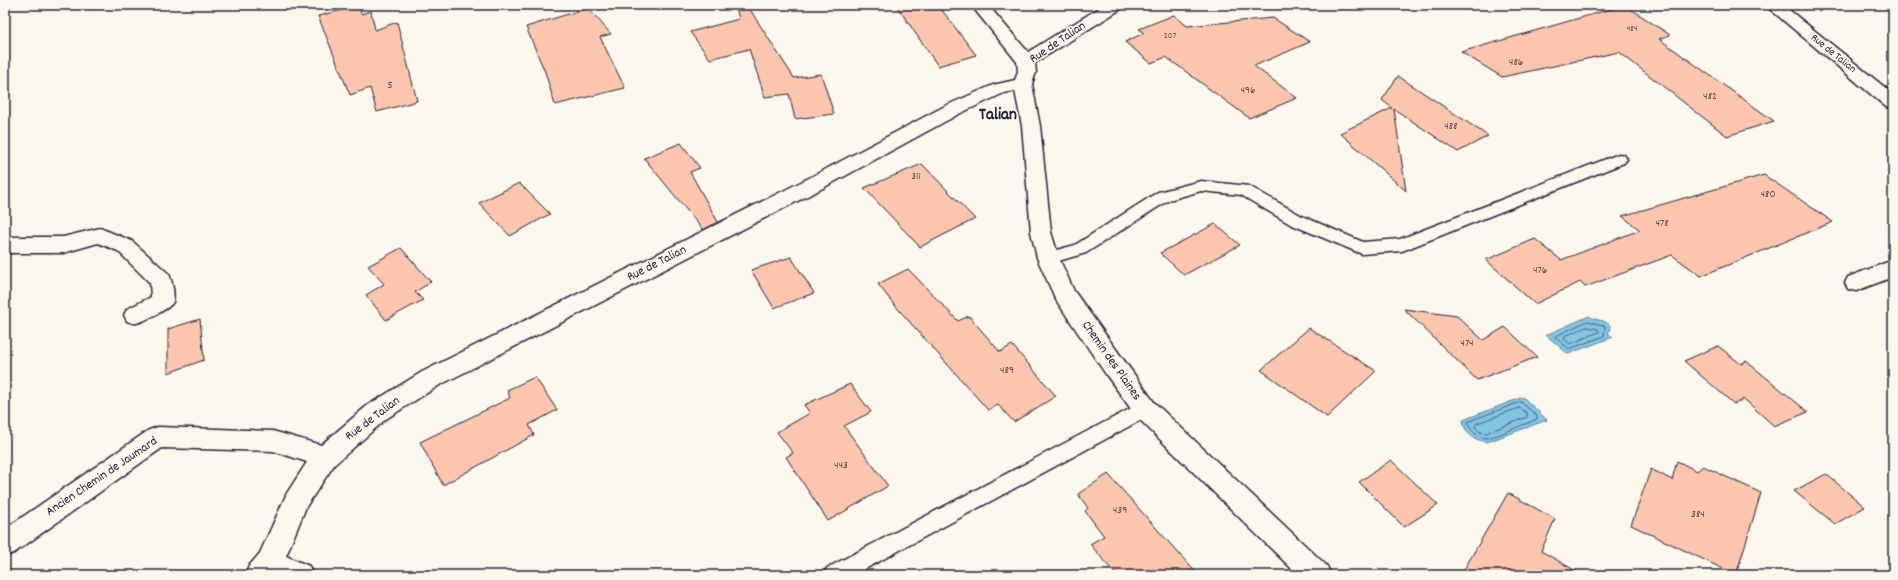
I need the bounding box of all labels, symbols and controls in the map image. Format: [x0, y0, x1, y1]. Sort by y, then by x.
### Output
street label: Rue de Talian [1026, 17, 1090, 69]
house number: 484 [1626, 23, 1638, 36]
house number: 207 [1164, 30, 1177, 43]
street label: Rue de Talian [1807, 31, 1859, 77]
house number: 486 [1509, 55, 1523, 71]
house number: 5 [387, 78, 393, 94]
house number: 496 [1241, 83, 1256, 99]
house number: 482 [1703, 89, 1717, 105]
district label: Talian [979, 104, 1017, 128]
house number: 488 [1444, 119, 1458, 135]
house number: 311 [911, 169, 921, 185]
house number: 480 [1761, 187, 1775, 203]
house number: 478 [1655, 216, 1669, 232]
street label: Rue de Talian [624, 241, 690, 287]
house number: 476 [1533, 263, 1547, 279]
street label: Chemin des Plaines [1076, 317, 1146, 405]
house number: 474 [1460, 336, 1474, 352]
house number: 489 [1000, 363, 1014, 379]
street label: Rue de Talian [342, 392, 404, 446]
street label: Ancien Chemin de Jaumard [42, 433, 162, 521]
house number: 443 [834, 458, 848, 474]
house number: 439 [1113, 503, 1127, 519]
house number: 384 [1691, 507, 1705, 523]

